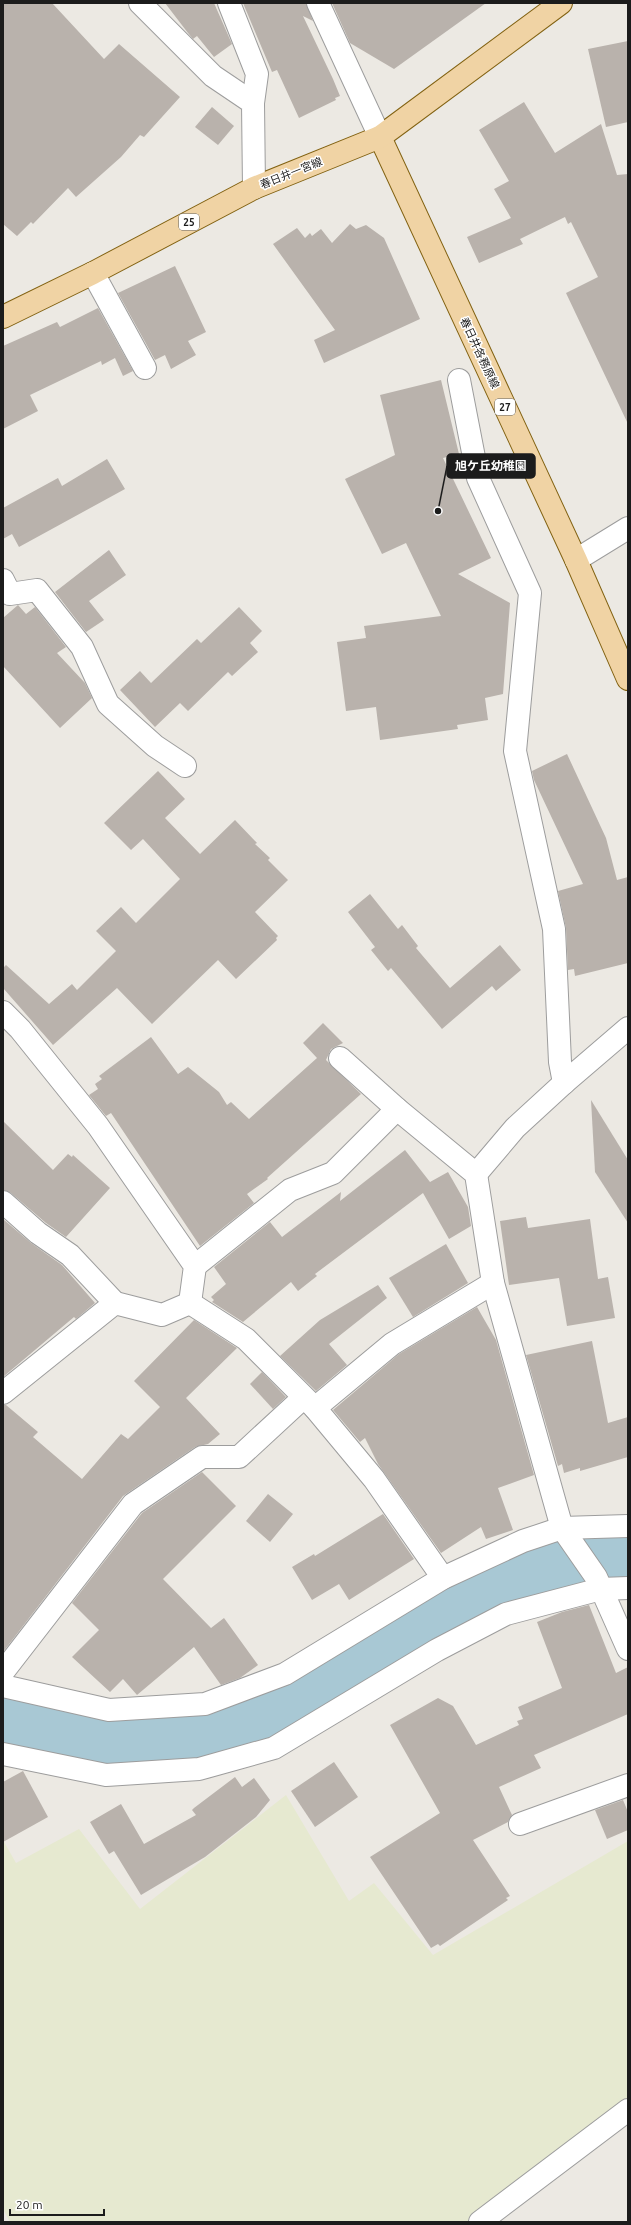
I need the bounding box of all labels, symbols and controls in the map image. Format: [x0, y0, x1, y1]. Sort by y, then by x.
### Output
street label: 春日井一宮線 [258, 155, 324, 191]
road number: 25 [179, 214, 199, 230]
street label: 春日井各務原線 [458, 316, 502, 390]
road number: 27 [495, 399, 515, 415]
callout: 旭ケ丘幼稚園 [447, 454, 535, 478]
text: 旭ケ丘幼稚園 [455, 459, 527, 472]
scale bar [10, 2191, 104, 2217]
text: 20 m [16, 2198, 43, 2211]

